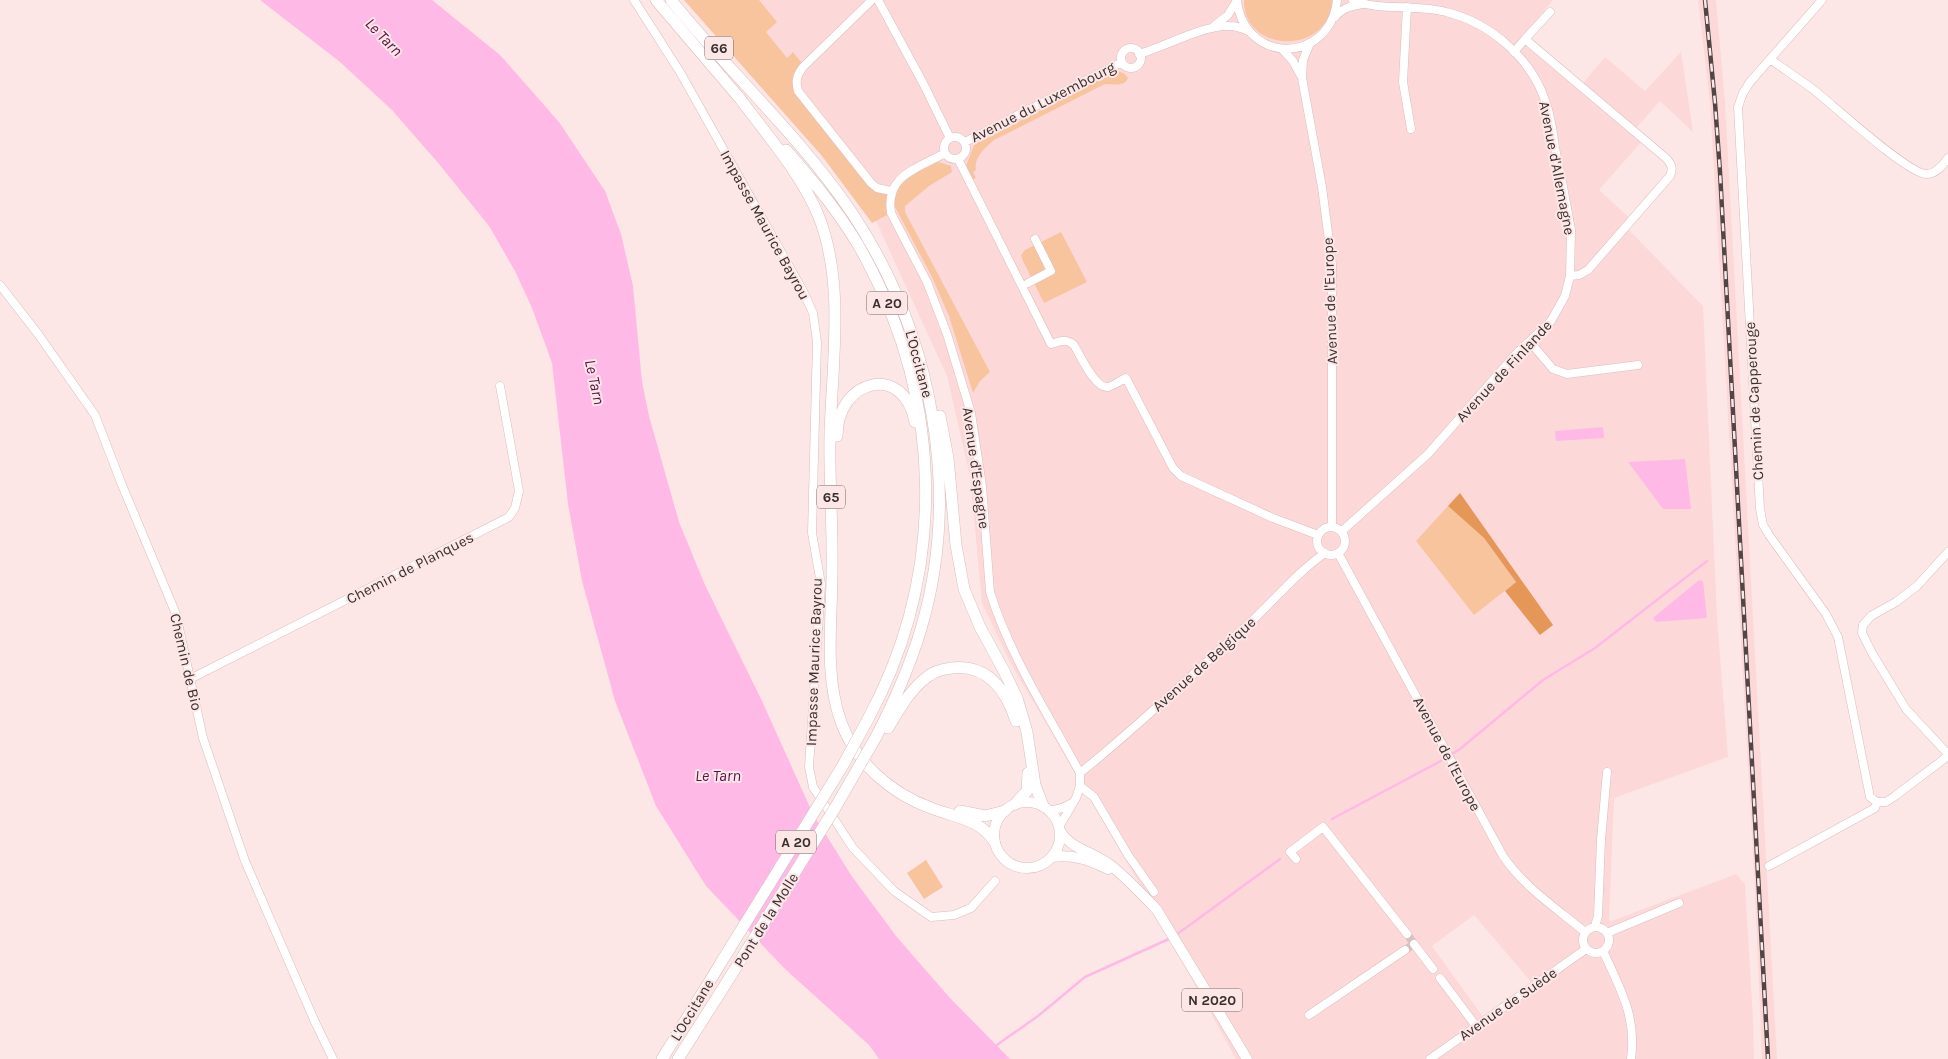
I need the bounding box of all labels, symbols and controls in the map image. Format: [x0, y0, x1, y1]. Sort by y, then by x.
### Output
water label: Le Tarn [361, 14, 407, 60]
road number: 66 [705, 36, 733, 59]
street label: Avenue du Luxembourg [968, 57, 1119, 146]
street label: Avenue d'Allemagne [1535, 99, 1579, 237]
street label: Impasse Maurice Bayrou [716, 147, 814, 303]
street label: Avenue de l'Europe [1319, 237, 1341, 365]
road number: A 20 [867, 292, 907, 314]
street label: Avenue de Finlande [1452, 316, 1556, 426]
street label: Chemin de Capperouge [1741, 321, 1767, 481]
street label: L'Occitane [901, 328, 937, 400]
water label: Le Tarn [581, 358, 609, 406]
street label: Avenue d'Espagne [959, 406, 993, 530]
road number: 65 [817, 486, 845, 508]
street label: Chemin de Planques [343, 528, 477, 608]
street label: Impasse Maurice Bayrou [802, 577, 826, 747]
street label: Chemin de Bio [166, 612, 206, 712]
street label: Avenue de Belgique [1149, 613, 1259, 715]
street label: Avenue de l'Europe [1409, 694, 1485, 814]
water label: Le Tarn [695, 766, 741, 785]
road number: A 20 [776, 830, 816, 854]
street label: Pont de la Molle [730, 869, 802, 971]
street label: Avenue de Suède [1456, 963, 1560, 1045]
street label: L'Occitane [666, 976, 718, 1044]
road number: N 2020 [1182, 988, 1242, 1012]

